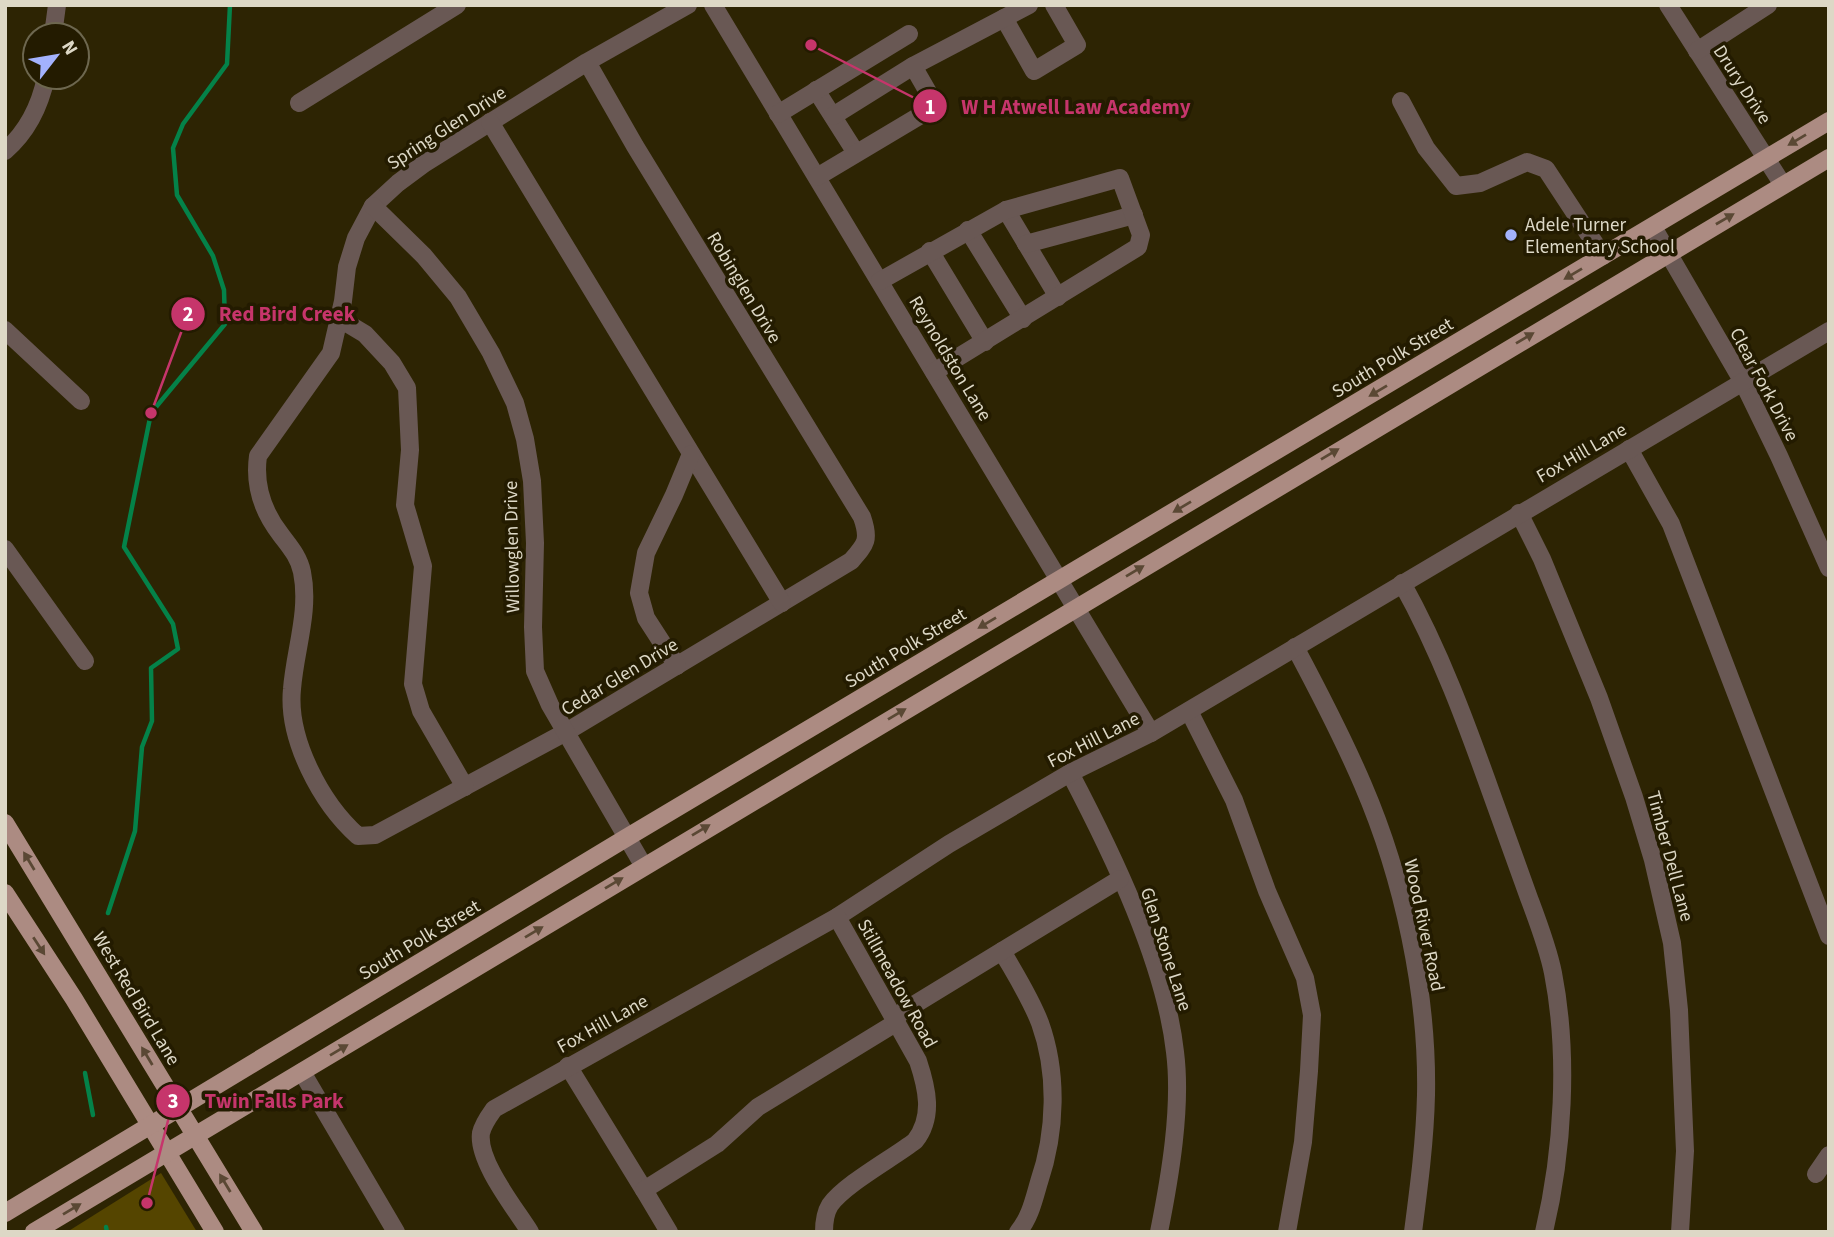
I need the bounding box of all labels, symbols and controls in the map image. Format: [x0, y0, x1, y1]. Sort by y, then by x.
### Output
north arrow [21, 21, 91, 91]
text: N [54, 36, 84, 60]
street label: Drury Drive [1706, 40, 1777, 130]
street label: Spring Glen Drive [382, 80, 512, 177]
callout: W H Atwell Law Academy [912, 85, 1205, 127]
text: 1 [924, 92, 936, 122]
text: W H Atwell Law Academy [961, 92, 1191, 122]
one-way arrow [1788, 133, 1807, 146]
place label: Adele Turner Elementary School [1525, 212, 1675, 261]
one-way arrow [1716, 213, 1735, 225]
street label: Robinglen Drive [700, 227, 788, 349]
marker: Adele Turner Elementary School [1503, 227, 1519, 243]
one-way arrow [1564, 268, 1583, 280]
street label: Reynoldston Lane [902, 291, 998, 427]
callout: Red Bird Creek [170, 293, 370, 335]
text: 2 [182, 299, 194, 329]
text: Red Bird Creek [219, 299, 356, 329]
street label: South Polk Street [1327, 311, 1459, 405]
street label: Clear Fork Drive [1722, 323, 1805, 446]
one-way arrow [1516, 331, 1535, 344]
one-way arrow [1368, 384, 1387, 397]
street label: Fox Hill Lane [1531, 416, 1632, 490]
one-way arrow [1320, 448, 1339, 461]
street label: Willowglen Drive [498, 481, 527, 613]
one-way arrow [1173, 501, 1192, 513]
one-way arrow [1125, 565, 1144, 577]
street label: South Polk Street [840, 601, 972, 695]
one-way arrow [977, 617, 996, 630]
street label: Cedar Glen Drive [556, 632, 683, 723]
street label: Fox Hill Lane [1043, 705, 1145, 775]
one-way arrow [887, 707, 906, 720]
street label: Timber Dell Lane [1639, 788, 1700, 925]
one-way arrow [692, 824, 711, 837]
one-way arrow [22, 852, 35, 871]
street label: Wood River Road [1396, 857, 1451, 994]
one-way arrow [604, 877, 623, 889]
street label: Glen Stone Lane [1133, 884, 1198, 1015]
street label: South Polk Street [354, 893, 486, 987]
street label: Stillmeadow Road [850, 914, 943, 1053]
one-way arrow [524, 925, 543, 938]
street label: West Red Bird Lane [85, 927, 186, 1071]
one-way arrow [33, 936, 46, 956]
street label: Fox Hill Lane [552, 988, 653, 1060]
one-way arrow [329, 1043, 349, 1056]
one-way arrow [141, 1046, 153, 1065]
callout: Twin Falls Park [155, 1080, 357, 1122]
text: 3 [167, 1086, 179, 1116]
text: Twin Falls Park [204, 1086, 344, 1116]
one-way arrow [219, 1173, 231, 1193]
one-way arrow [62, 1202, 81, 1215]

